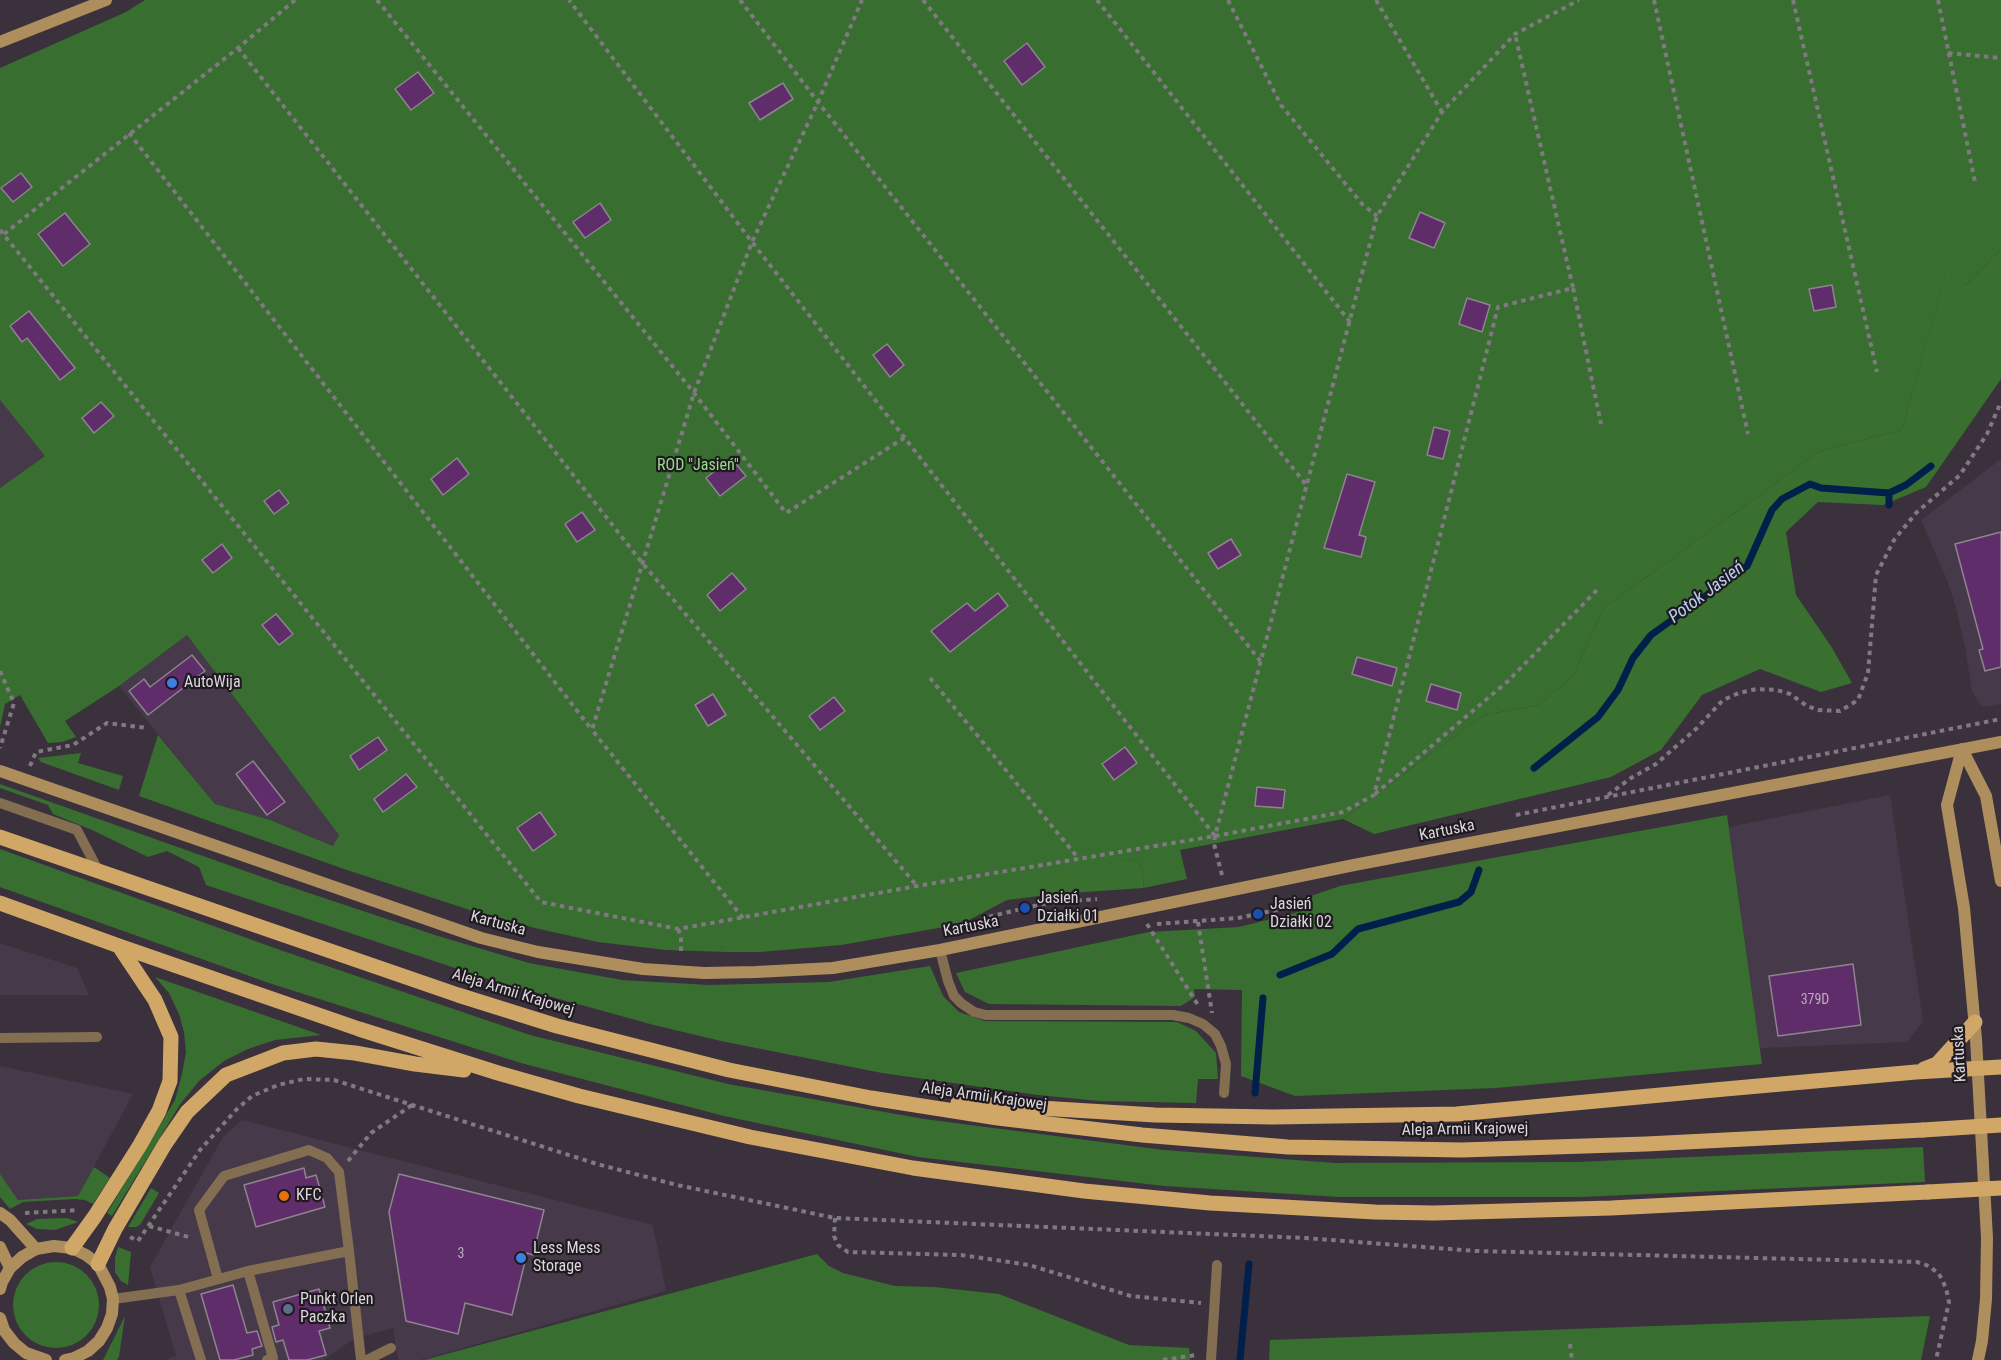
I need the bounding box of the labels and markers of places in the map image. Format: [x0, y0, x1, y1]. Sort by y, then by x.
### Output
place label: AutoWija [184, 673, 241, 693]
marker: AutoWija [165, 676, 179, 690]
place label: Jasień Działki 01 [1037, 889, 1099, 927]
place label: Jasień Działki 02 [1270, 895, 1332, 933]
marker: Jasień Działki 01 [1018, 901, 1032, 915]
marker: Jasień Działki 02 [1251, 907, 1265, 921]
place label: KFC [296, 1186, 321, 1206]
marker: KFC [277, 1189, 291, 1203]
place label: Less Mess Storage [533, 1239, 601, 1277]
marker: Less Mess Storage [514, 1251, 528, 1265]
place label: Punkt Orlen Paczka [300, 1290, 373, 1328]
marker: Punkt Orlen Paczka [281, 1302, 295, 1316]

